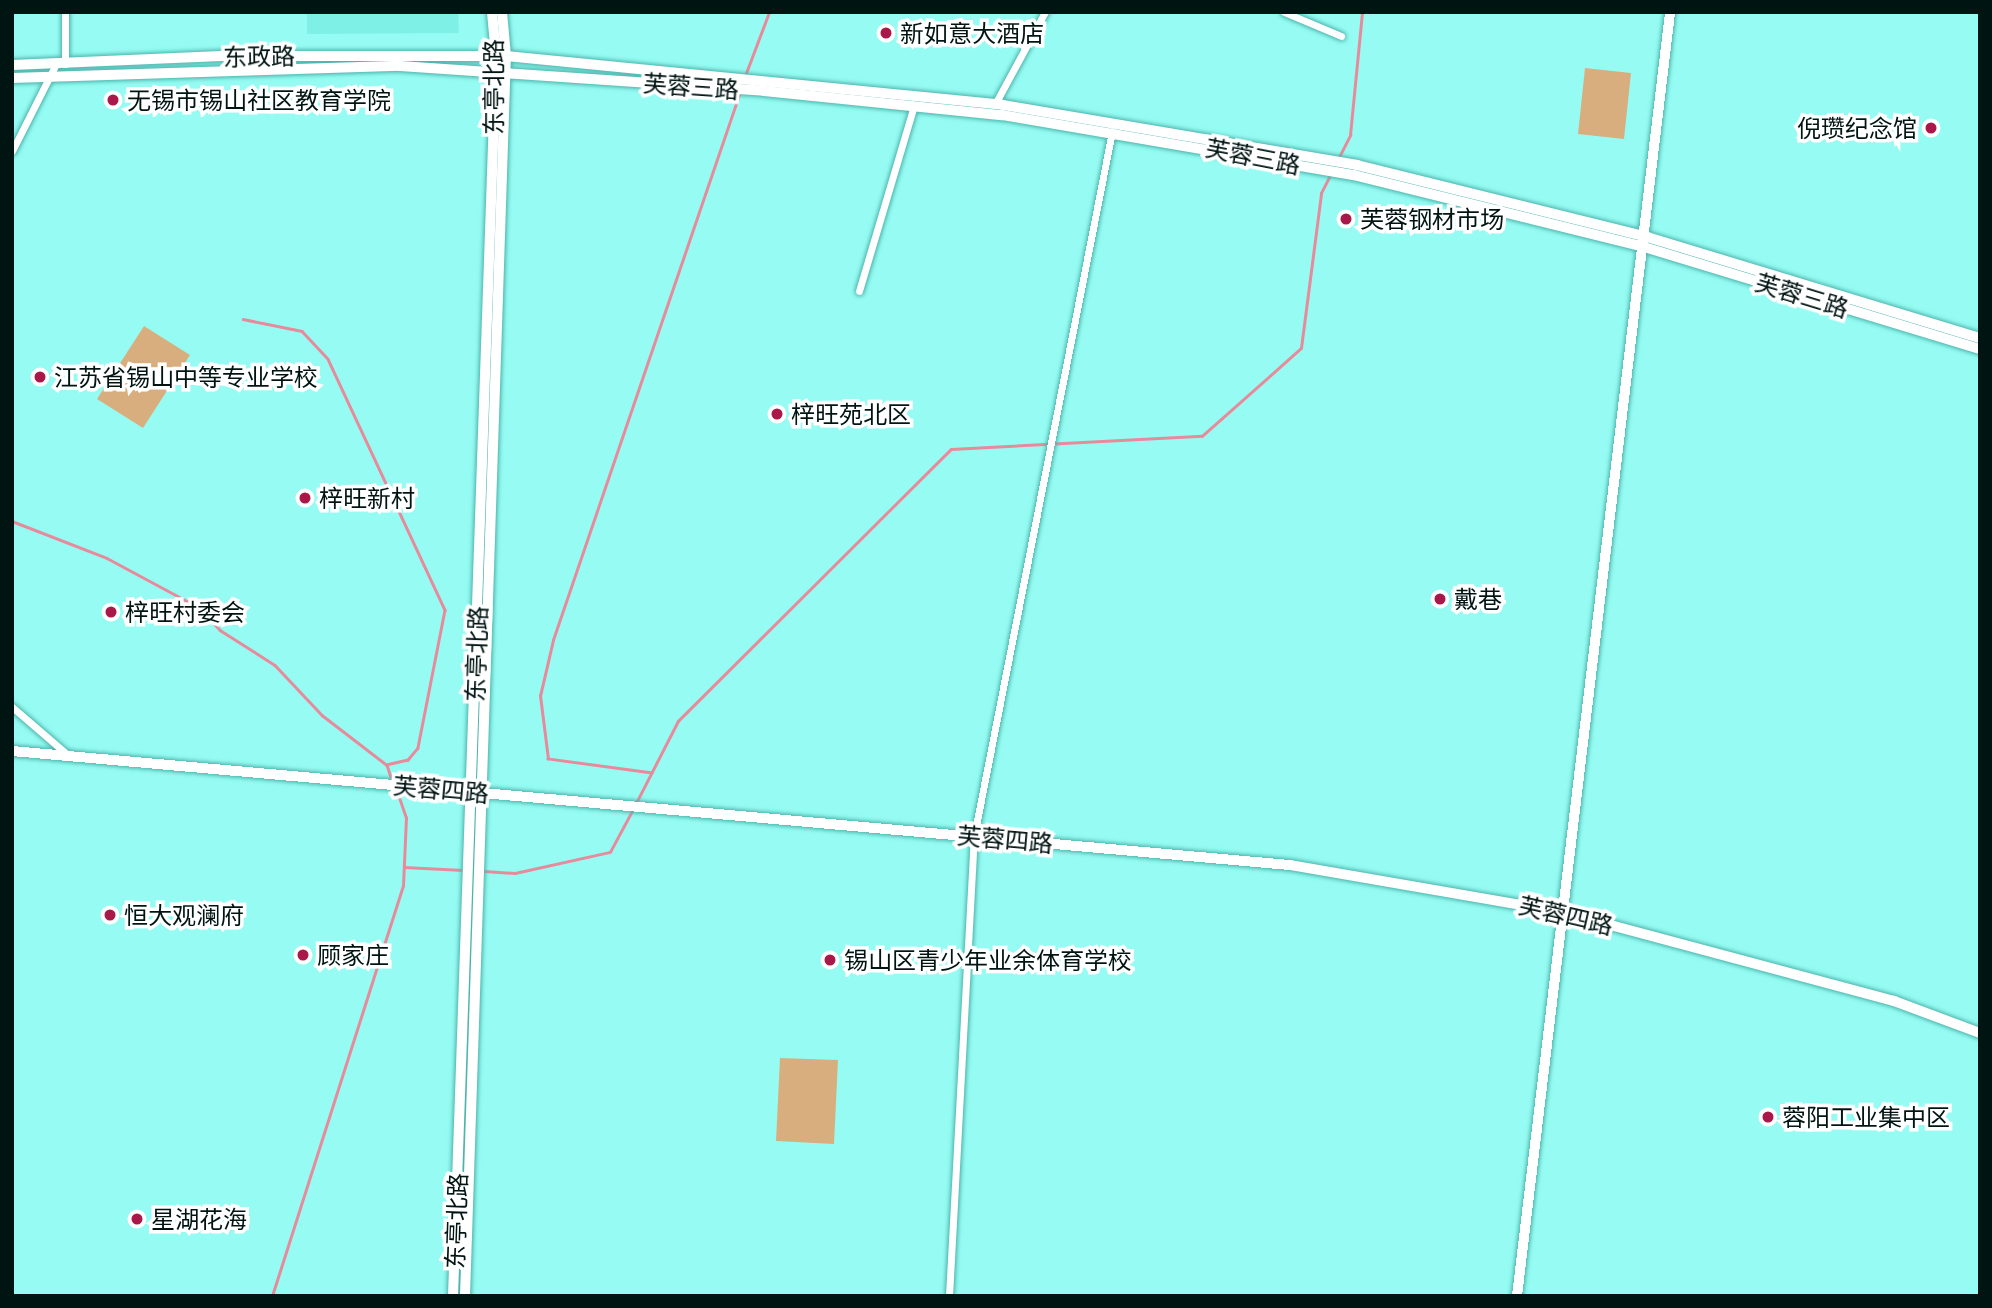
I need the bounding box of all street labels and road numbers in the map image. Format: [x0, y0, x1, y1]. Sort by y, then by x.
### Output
street label: 东亭北路 [479, 39, 507, 135]
street label: 东政路 [223, 41, 295, 71]
street label: 芙蓉三路 [642, 68, 740, 104]
street label: 芙蓉三路 [1203, 133, 1303, 179]
street label: 芙蓉三路 [1752, 267, 1852, 323]
street label: 东亭北路 [460, 606, 492, 702]
street label: 芙蓉四路 [392, 770, 490, 808]
street label: 芙蓉四路 [956, 820, 1054, 858]
street label: 芙蓉四路 [1516, 890, 1616, 940]
street label: 东亭北路 [440, 1173, 472, 1269]

